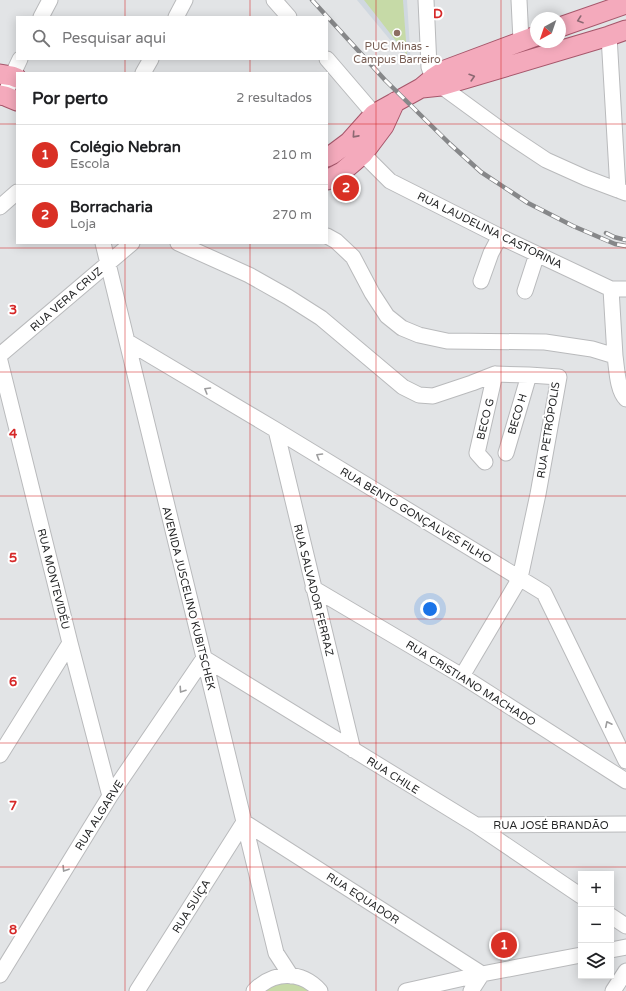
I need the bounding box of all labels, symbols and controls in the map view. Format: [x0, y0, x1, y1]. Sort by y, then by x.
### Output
text: D [433, 6, 443, 22]
north arrow [530, 12, 566, 48]
search box [16, 16, 328, 60]
one-way arrow [576, 16, 583, 24]
icon: search [30, 27, 52, 49]
marker: PUC Minas - Campus Barreiro [392, 28, 402, 38]
text: Pesquisar aqui [62, 29, 166, 47]
place label: PUC Minas - Campus Barreiro [353, 40, 441, 66]
one-way arrow [469, 73, 476, 82]
text: Por perto [32, 88, 108, 109]
text: 2 resultados [236, 90, 312, 106]
one-way arrow [352, 130, 359, 138]
text: Colégio Nebran [70, 138, 181, 156]
text: 1 [41, 147, 49, 163]
text: 210 m [272, 147, 312, 163]
text: Escola [70, 156, 110, 172]
pin: 2 [333, 173, 359, 203]
street label: RUA LAUDELINA CASTORINA [415, 190, 564, 271]
text: Borracharia [70, 198, 153, 216]
text: 2 [41, 207, 49, 223]
text: 270 m [272, 207, 312, 223]
text: Loja [70, 216, 96, 232]
street label: RUA VERA CRUZ [28, 264, 105, 334]
text: 3 [9, 302, 17, 318]
street label: RUA PETRÓPOLIS [533, 381, 563, 479]
one-way arrow [204, 387, 211, 394]
street label: BECO H [505, 392, 530, 436]
street label: BECO G [474, 397, 497, 441]
text: 4 [9, 426, 18, 442]
one-way arrow [316, 454, 323, 461]
street label: RUA BENTO GONÇALVES FILHO [338, 465, 494, 566]
street label: AVENIDA JUSCELINO KUBITSCHEK [159, 505, 218, 692]
street label: RUA SALVADOR FERRAZ [291, 523, 336, 657]
street label: RUA MONTEVIDÉU [35, 527, 73, 631]
text: 5 [9, 550, 17, 566]
your location [420, 599, 440, 619]
street label: RUA CRISTIANO MACHADO [403, 638, 538, 729]
text: 6 [9, 674, 17, 690]
one-way arrow [179, 686, 187, 693]
one-way arrow [605, 721, 613, 728]
street label: RUA CHILE [364, 754, 421, 797]
street label: RUA ALGARVE [73, 778, 126, 853]
text: 7 [9, 798, 17, 814]
street label: RUA JOSÉ BRANDÃO [493, 818, 609, 832]
one-way arrow [63, 865, 70, 872]
street label: RUA EQUADOR [324, 870, 402, 927]
map controls [578, 871, 614, 979]
button: + [578, 871, 614, 907]
street label: RUA SUÍÇA [169, 876, 213, 936]
button: − [578, 907, 614, 943]
text: 8 [9, 922, 17, 938]
pin: 1 [491, 930, 517, 960]
button: layers [578, 943, 614, 979]

